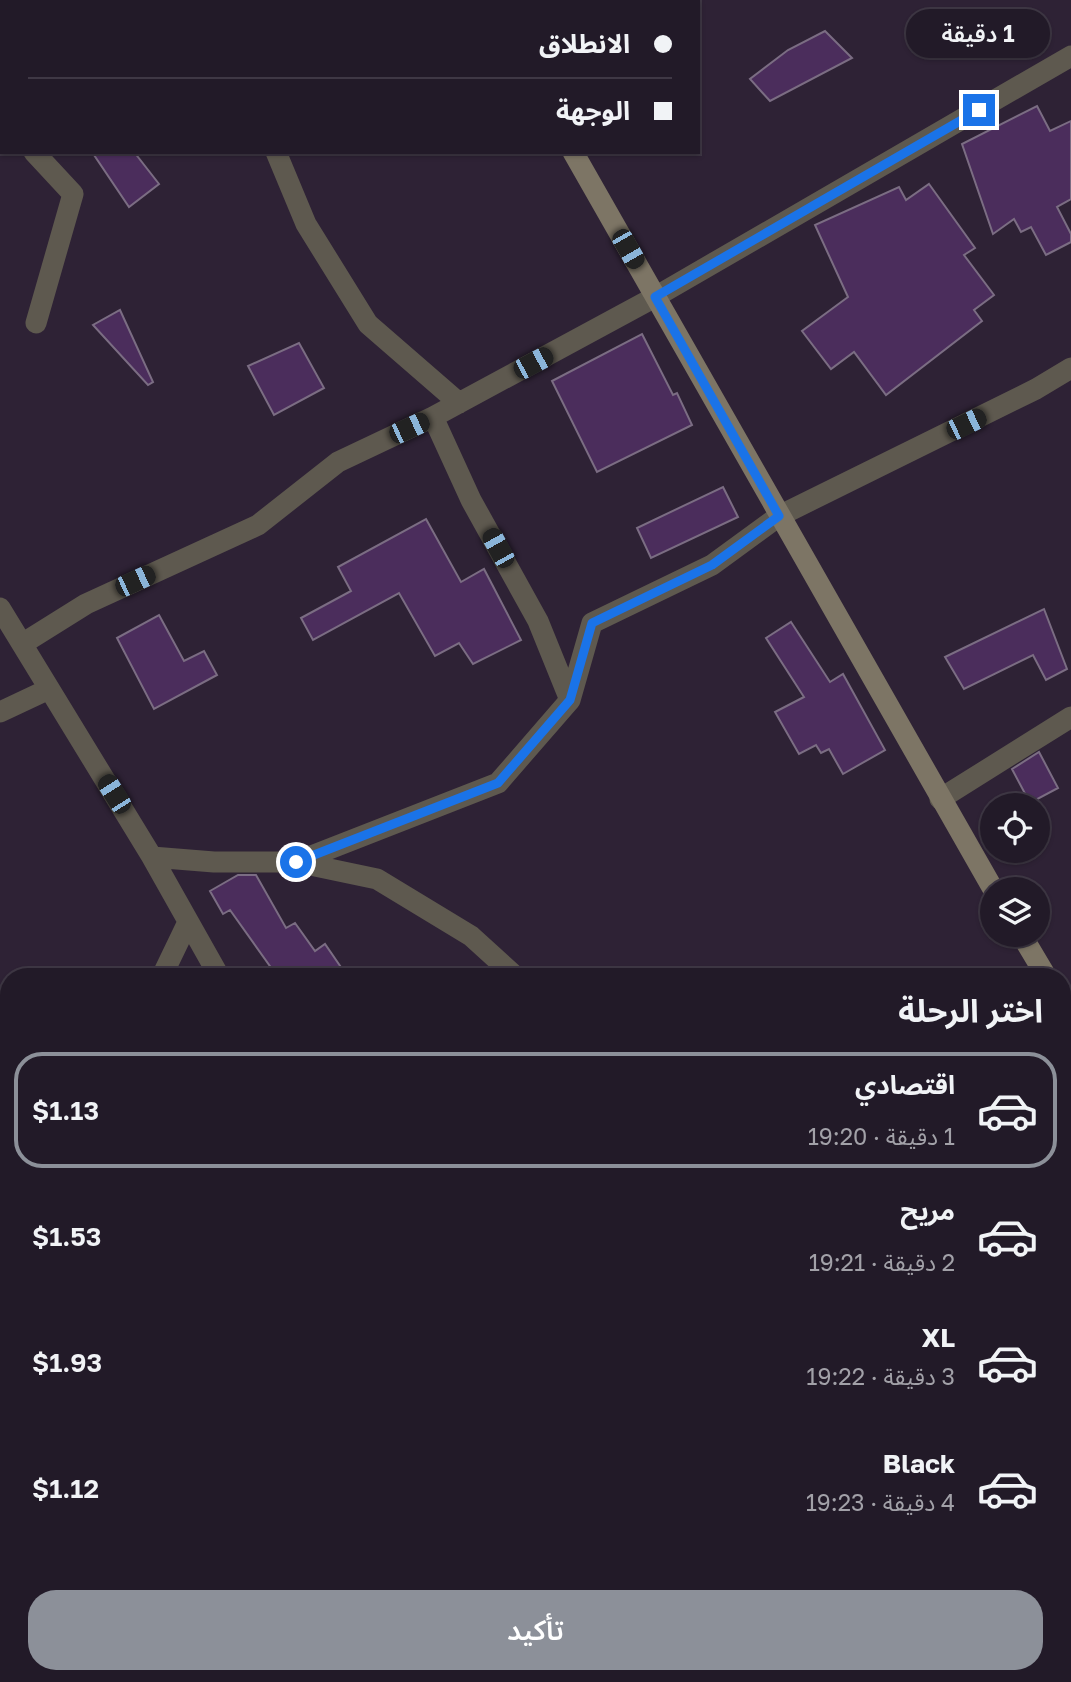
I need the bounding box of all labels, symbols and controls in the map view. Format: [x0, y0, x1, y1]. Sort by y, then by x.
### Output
callout: 1 دقيقة [907, 8, 1051, 57]
text: 1 دقيقة [941, 19, 1015, 47]
text: الانطلاق [539, 28, 630, 59]
route end [963, 94, 995, 126]
text: الوجهة [556, 95, 630, 126]
car [609, 226, 648, 272]
car [510, 344, 557, 382]
car [943, 405, 990, 443]
car [386, 410, 433, 446]
car [479, 525, 518, 571]
car [112, 563, 159, 599]
car [94, 771, 135, 817]
map controls [980, 793, 1050, 947]
button: locate [980, 793, 1050, 863]
route start [280, 846, 312, 878]
button: layers [980, 877, 1050, 947]
text: اختر الرحلة [898, 991, 1043, 1029]
text: اقتصادي [855, 1069, 955, 1100]
icon: car [976, 1079, 1039, 1142]
text: $1.13 [32, 1095, 99, 1126]
text: 1 دقيقة · 19:20 [808, 1122, 955, 1150]
text: مريح [900, 1195, 955, 1226]
icon: car [976, 1205, 1039, 1268]
text: $1.53 [32, 1221, 102, 1252]
text: 2 دقيقة · 19:21 [809, 1248, 955, 1276]
text: XL [921, 1322, 955, 1353]
icon: car [976, 1331, 1039, 1394]
text: $1.93 [32, 1347, 102, 1378]
text: 3 دقيقة · 19:22 [806, 1362, 955, 1390]
text: Black [883, 1448, 955, 1479]
icon: car [976, 1457, 1039, 1520]
text: $1.12 [32, 1473, 99, 1504]
text: 4 دقيقة · 19:23 [806, 1488, 955, 1516]
button: تأكيد [28, 1590, 1043, 1670]

